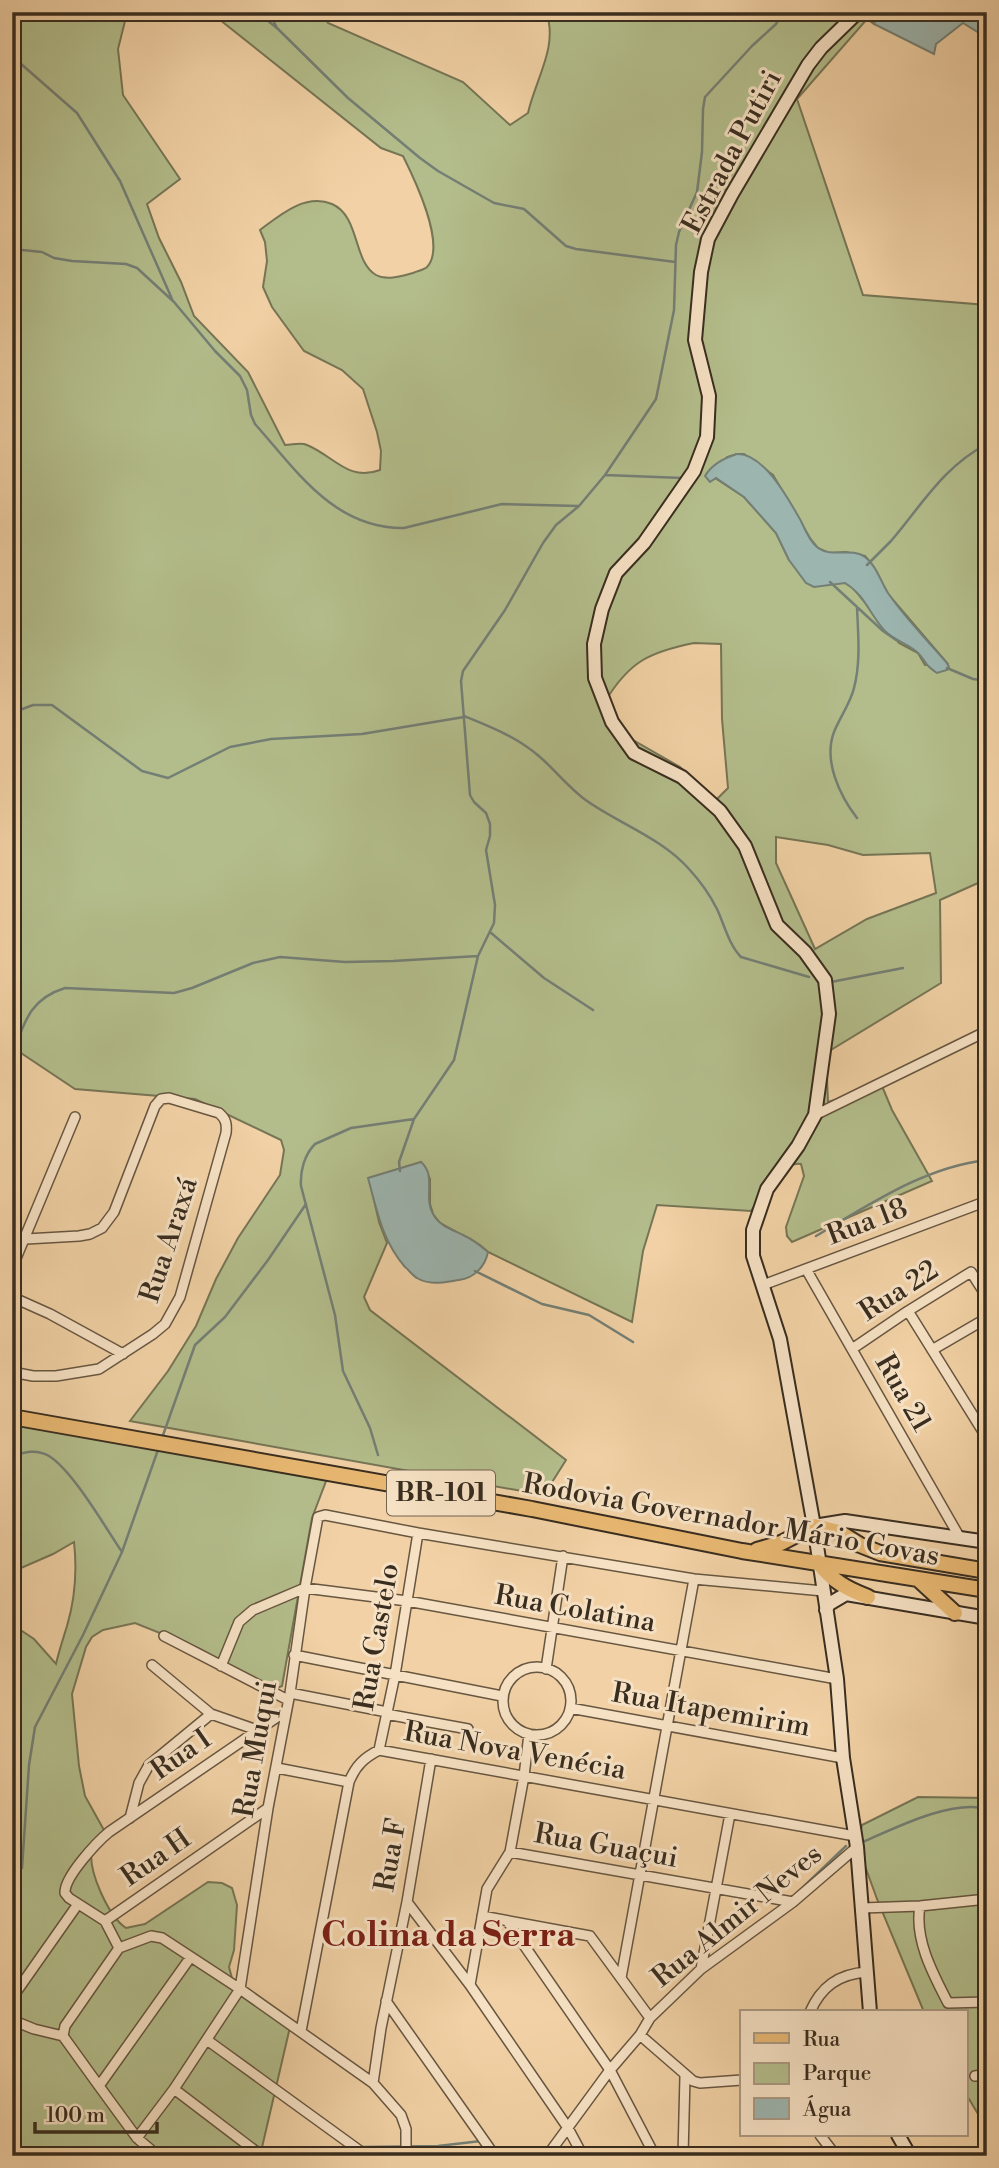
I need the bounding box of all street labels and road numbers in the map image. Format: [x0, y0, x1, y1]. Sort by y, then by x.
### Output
street label: Estrada Putiri [674, 64, 790, 240]
street label: Rua Araxá [132, 1172, 206, 1307]
street label: Rua 18 [822, 1191, 912, 1253]
street label: Rua 22 [853, 1253, 945, 1329]
street label: Rua 21 [867, 1348, 939, 1438]
street label: Rodovia Governador Mário Covas [520, 1466, 942, 1574]
road number: BR-101 [387, 1470, 495, 1516]
street label: Rua Castelo [347, 1561, 407, 1713]
street label: Rua Colatina [492, 1578, 659, 1641]
street label: Rua Itapemirim [609, 1675, 813, 1745]
street label: Rua Muqui [227, 1678, 285, 1820]
street label: Rua Nova Venécia [401, 1714, 630, 1788]
street label: Rua I [144, 1722, 218, 1788]
street label: Rua F [367, 1816, 415, 1894]
street label: Rua Guaçui [531, 1816, 681, 1876]
street label: Rua H [114, 1821, 198, 1895]
street label: Rua Almir Neves [645, 1837, 829, 1995]

